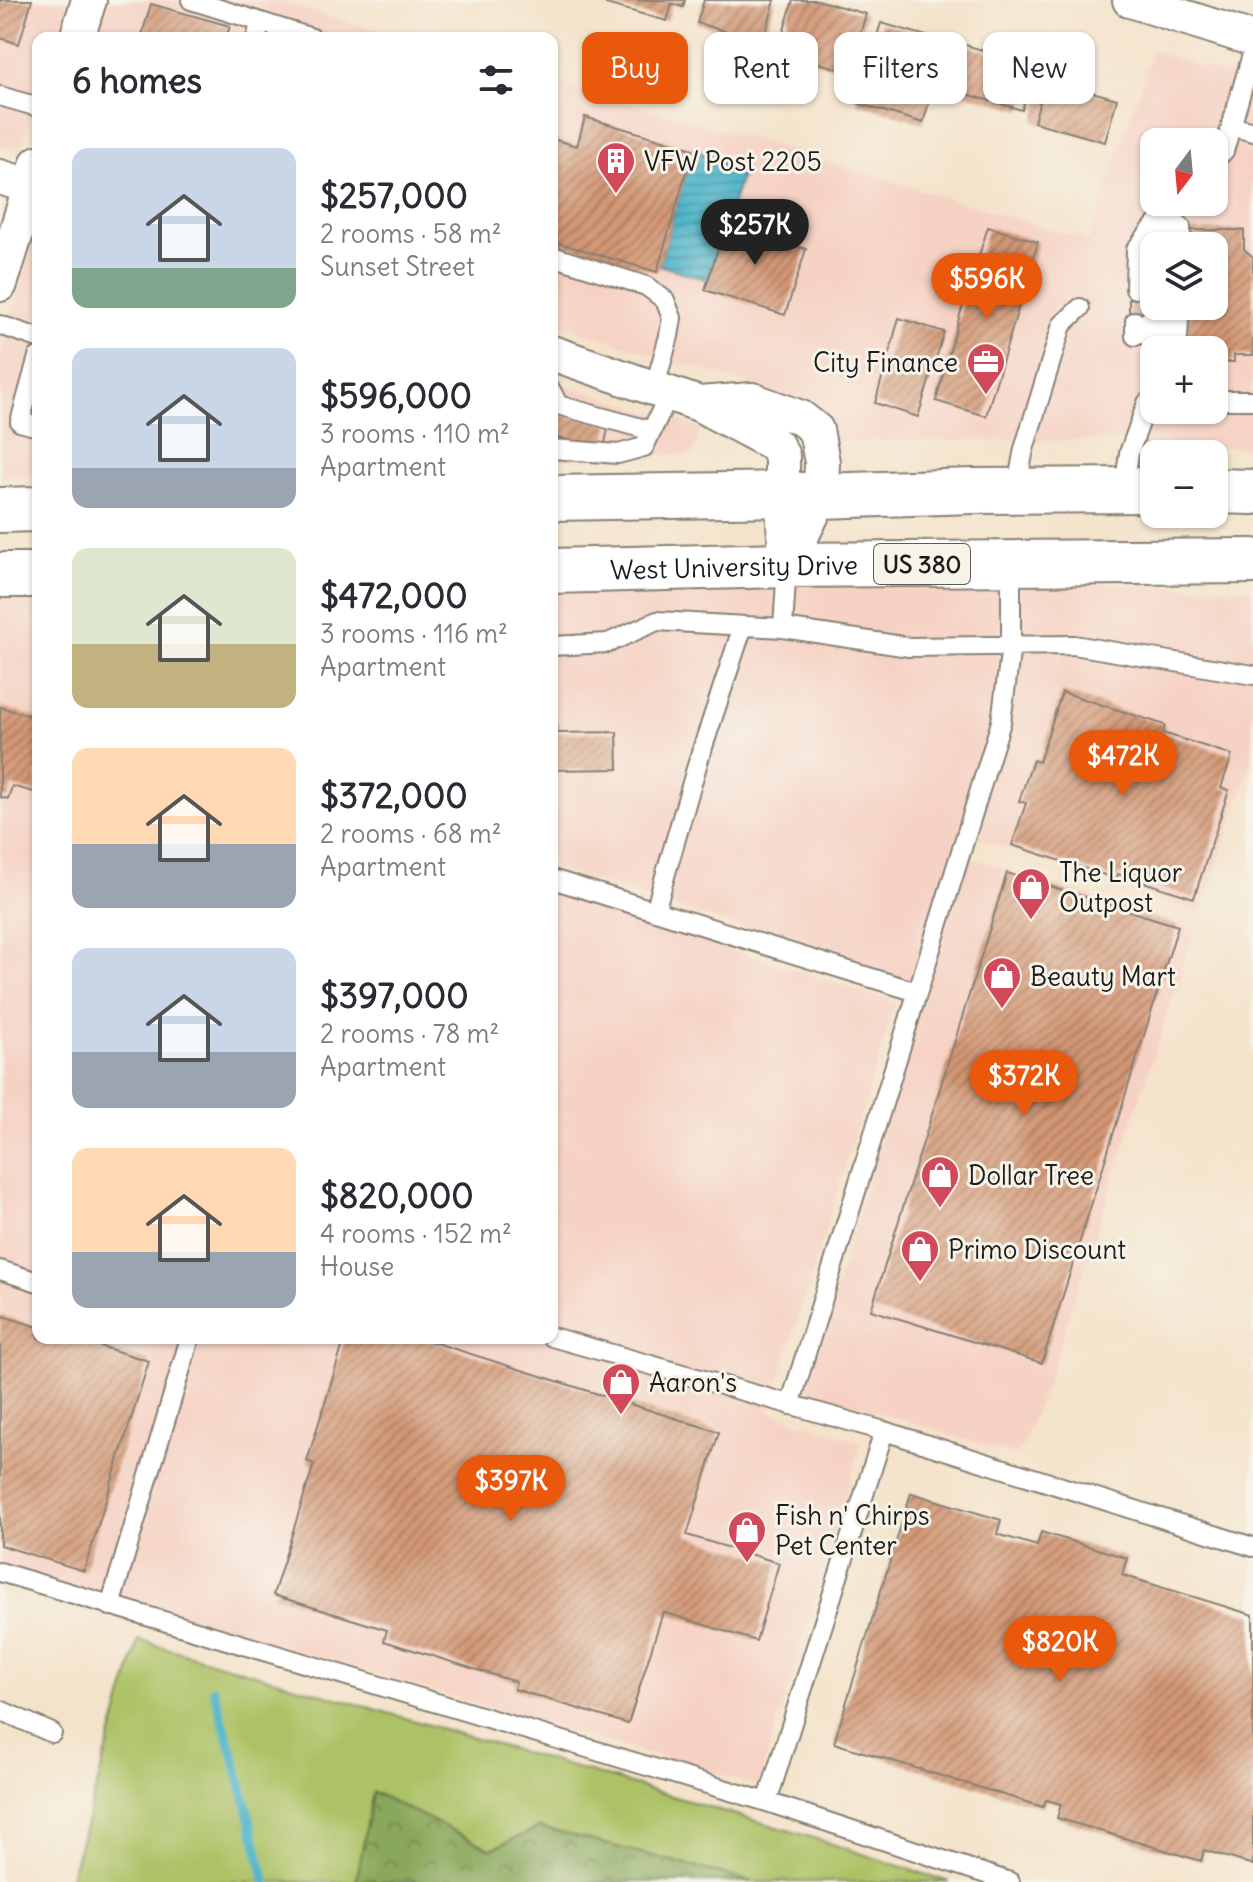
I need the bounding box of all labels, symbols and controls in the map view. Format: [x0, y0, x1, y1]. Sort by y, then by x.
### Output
chip: Buy [582, 32, 688, 104]
chip: Rent [704, 32, 818, 104]
chip: Filters [834, 32, 967, 104]
chip: New [983, 32, 1095, 104]
icon: filters [474, 58, 518, 102]
text: 6 homes [72, 59, 202, 102]
north arrow [1140, 128, 1228, 216]
map controls [1140, 128, 1228, 528]
building icon: VFW Post 2205 [595, 140, 637, 195]
place label: VFW Post 2205 [644, 145, 822, 178]
text: $257,000 [320, 174, 468, 217]
icon: home [136, 180, 232, 276]
pin: $257K [699, 199, 811, 267]
text: $257K [719, 208, 791, 241]
text: 2 rooms · 58 m² [320, 217, 501, 250]
button: layers [1140, 232, 1228, 320]
text: Sunset Street [320, 250, 475, 283]
pin: $596K [931, 253, 1043, 321]
text: $596K [949, 262, 1025, 295]
button: + [1140, 336, 1228, 424]
office icon: City Finance [965, 341, 1007, 396]
place label: City Finance [813, 346, 958, 379]
text: $596,000 [320, 374, 472, 417]
icon: home [136, 380, 232, 476]
text: 3 rooms · 110 m² [320, 417, 510, 450]
button: − [1140, 440, 1228, 528]
text: Apartment [320, 450, 446, 483]
road number: US 380 [874, 544, 970, 584]
street label: West University Drive [609, 548, 858, 586]
text: $472,000 [320, 574, 468, 617]
icon: home [136, 580, 232, 676]
text: 3 rooms · 116 m² [320, 617, 508, 650]
text: Apartment [320, 650, 446, 683]
pin: $472K [1067, 730, 1179, 798]
text: $472K [1087, 739, 1159, 772]
text: $372,000 [320, 774, 468, 817]
icon: home [136, 780, 232, 876]
text: 2 rooms · 68 m² [320, 817, 502, 850]
text: Apartment [320, 850, 446, 883]
place label: The Liquor Outpost [1059, 856, 1183, 919]
shop icon: The Liquor Outpost [1010, 866, 1052, 921]
shop icon: Beauty Mart [981, 955, 1023, 1010]
place label: Beauty Mart [1030, 960, 1176, 993]
text: $397,000 [320, 974, 469, 1017]
icon: home [136, 980, 232, 1076]
text: 2 rooms · 78 m² [320, 1017, 499, 1050]
text: Apartment [320, 1050, 446, 1083]
pin: $372K [968, 1050, 1080, 1118]
text: $372K [988, 1059, 1060, 1092]
shop icon: Dollar Tree [919, 1154, 961, 1209]
place label: Dollar Tree [968, 1159, 1094, 1192]
text: $820,000 [320, 1174, 474, 1217]
icon: home [136, 1180, 232, 1276]
text: 4 rooms · 152 m² [320, 1217, 512, 1250]
shop icon: Primo Discount [899, 1228, 941, 1283]
place label: Primo Discount [948, 1233, 1126, 1266]
text: House [320, 1250, 394, 1283]
shop icon: Aaron's [600, 1361, 642, 1416]
place label: Aaron's [649, 1366, 737, 1399]
pin: $397K [455, 1455, 567, 1523]
text: $397K [475, 1464, 547, 1497]
place label: Fish n' Chirps Pet Center [775, 1499, 930, 1562]
shop icon: Fish n' Chirps Pet Center [726, 1509, 768, 1564]
pin: $820K [1004, 1616, 1116, 1684]
text: $820K [1022, 1625, 1098, 1658]

